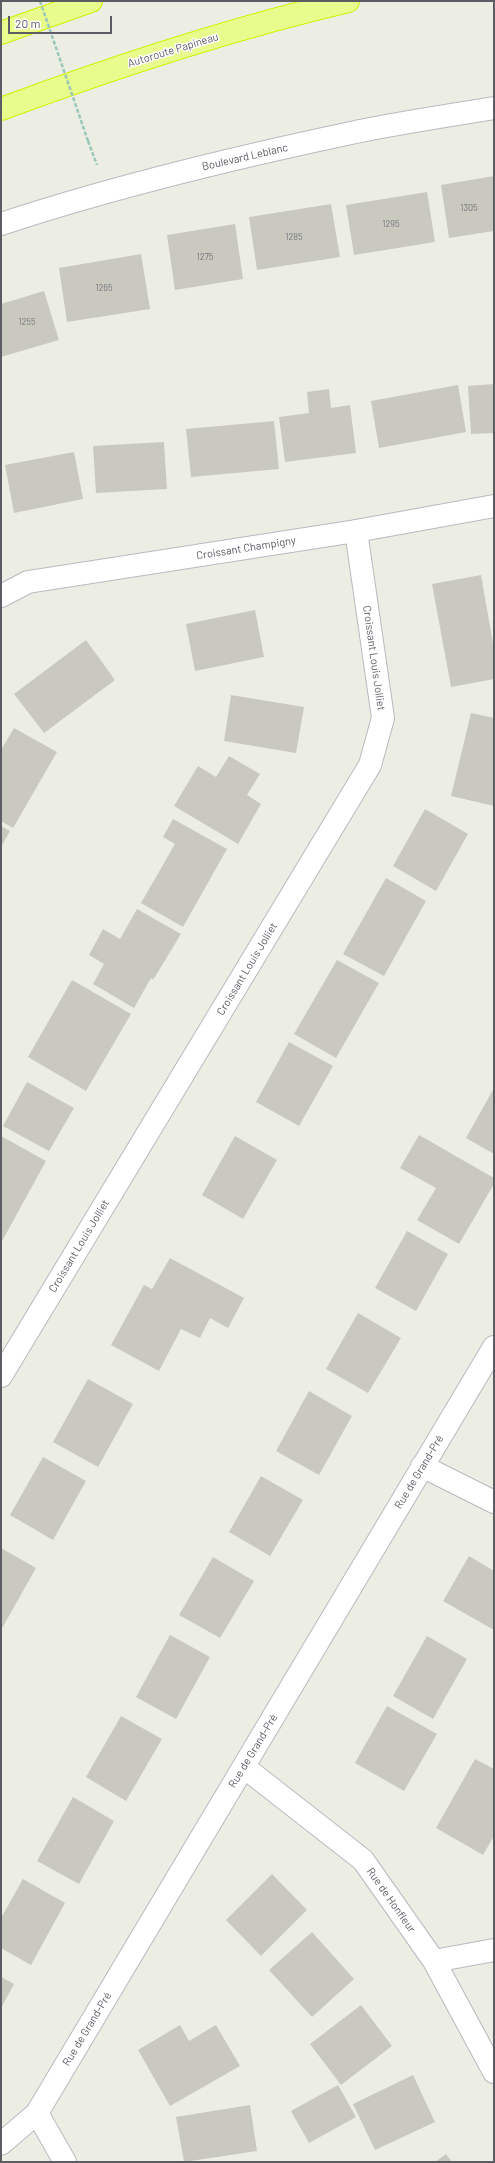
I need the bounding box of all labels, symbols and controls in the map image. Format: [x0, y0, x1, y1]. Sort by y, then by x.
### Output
scale bar [10, 8, 114, 34]
text: 20 m [15, 16, 41, 30]
street label: Autoroute Papineau [126, 30, 220, 70]
street label: Boulevard Leblanc [201, 141, 289, 173]
house number: 1305 [460, 203, 478, 213]
house number: 1295 [382, 219, 400, 229]
house number: 1285 [285, 232, 303, 242]
house number: 1275 [197, 252, 213, 262]
house number: 1265 [95, 283, 113, 293]
house number: 1255 [18, 317, 36, 327]
street label: Croissant Champigny [195, 534, 297, 562]
street label: Croissant Louis Jolliet [360, 605, 388, 711]
street label: Croissant Louis Jolliet [214, 920, 280, 1018]
street label: Croissant Louis Jolliet [46, 1197, 112, 1295]
street label: Rue de Grand-Pré [392, 1433, 446, 1511]
street label: Rue de Grand-Pré [226, 1712, 280, 1790]
street label: Rue de Honfleur [364, 1865, 418, 1935]
street label: Rue de Grand-Pré [60, 1990, 114, 2068]

